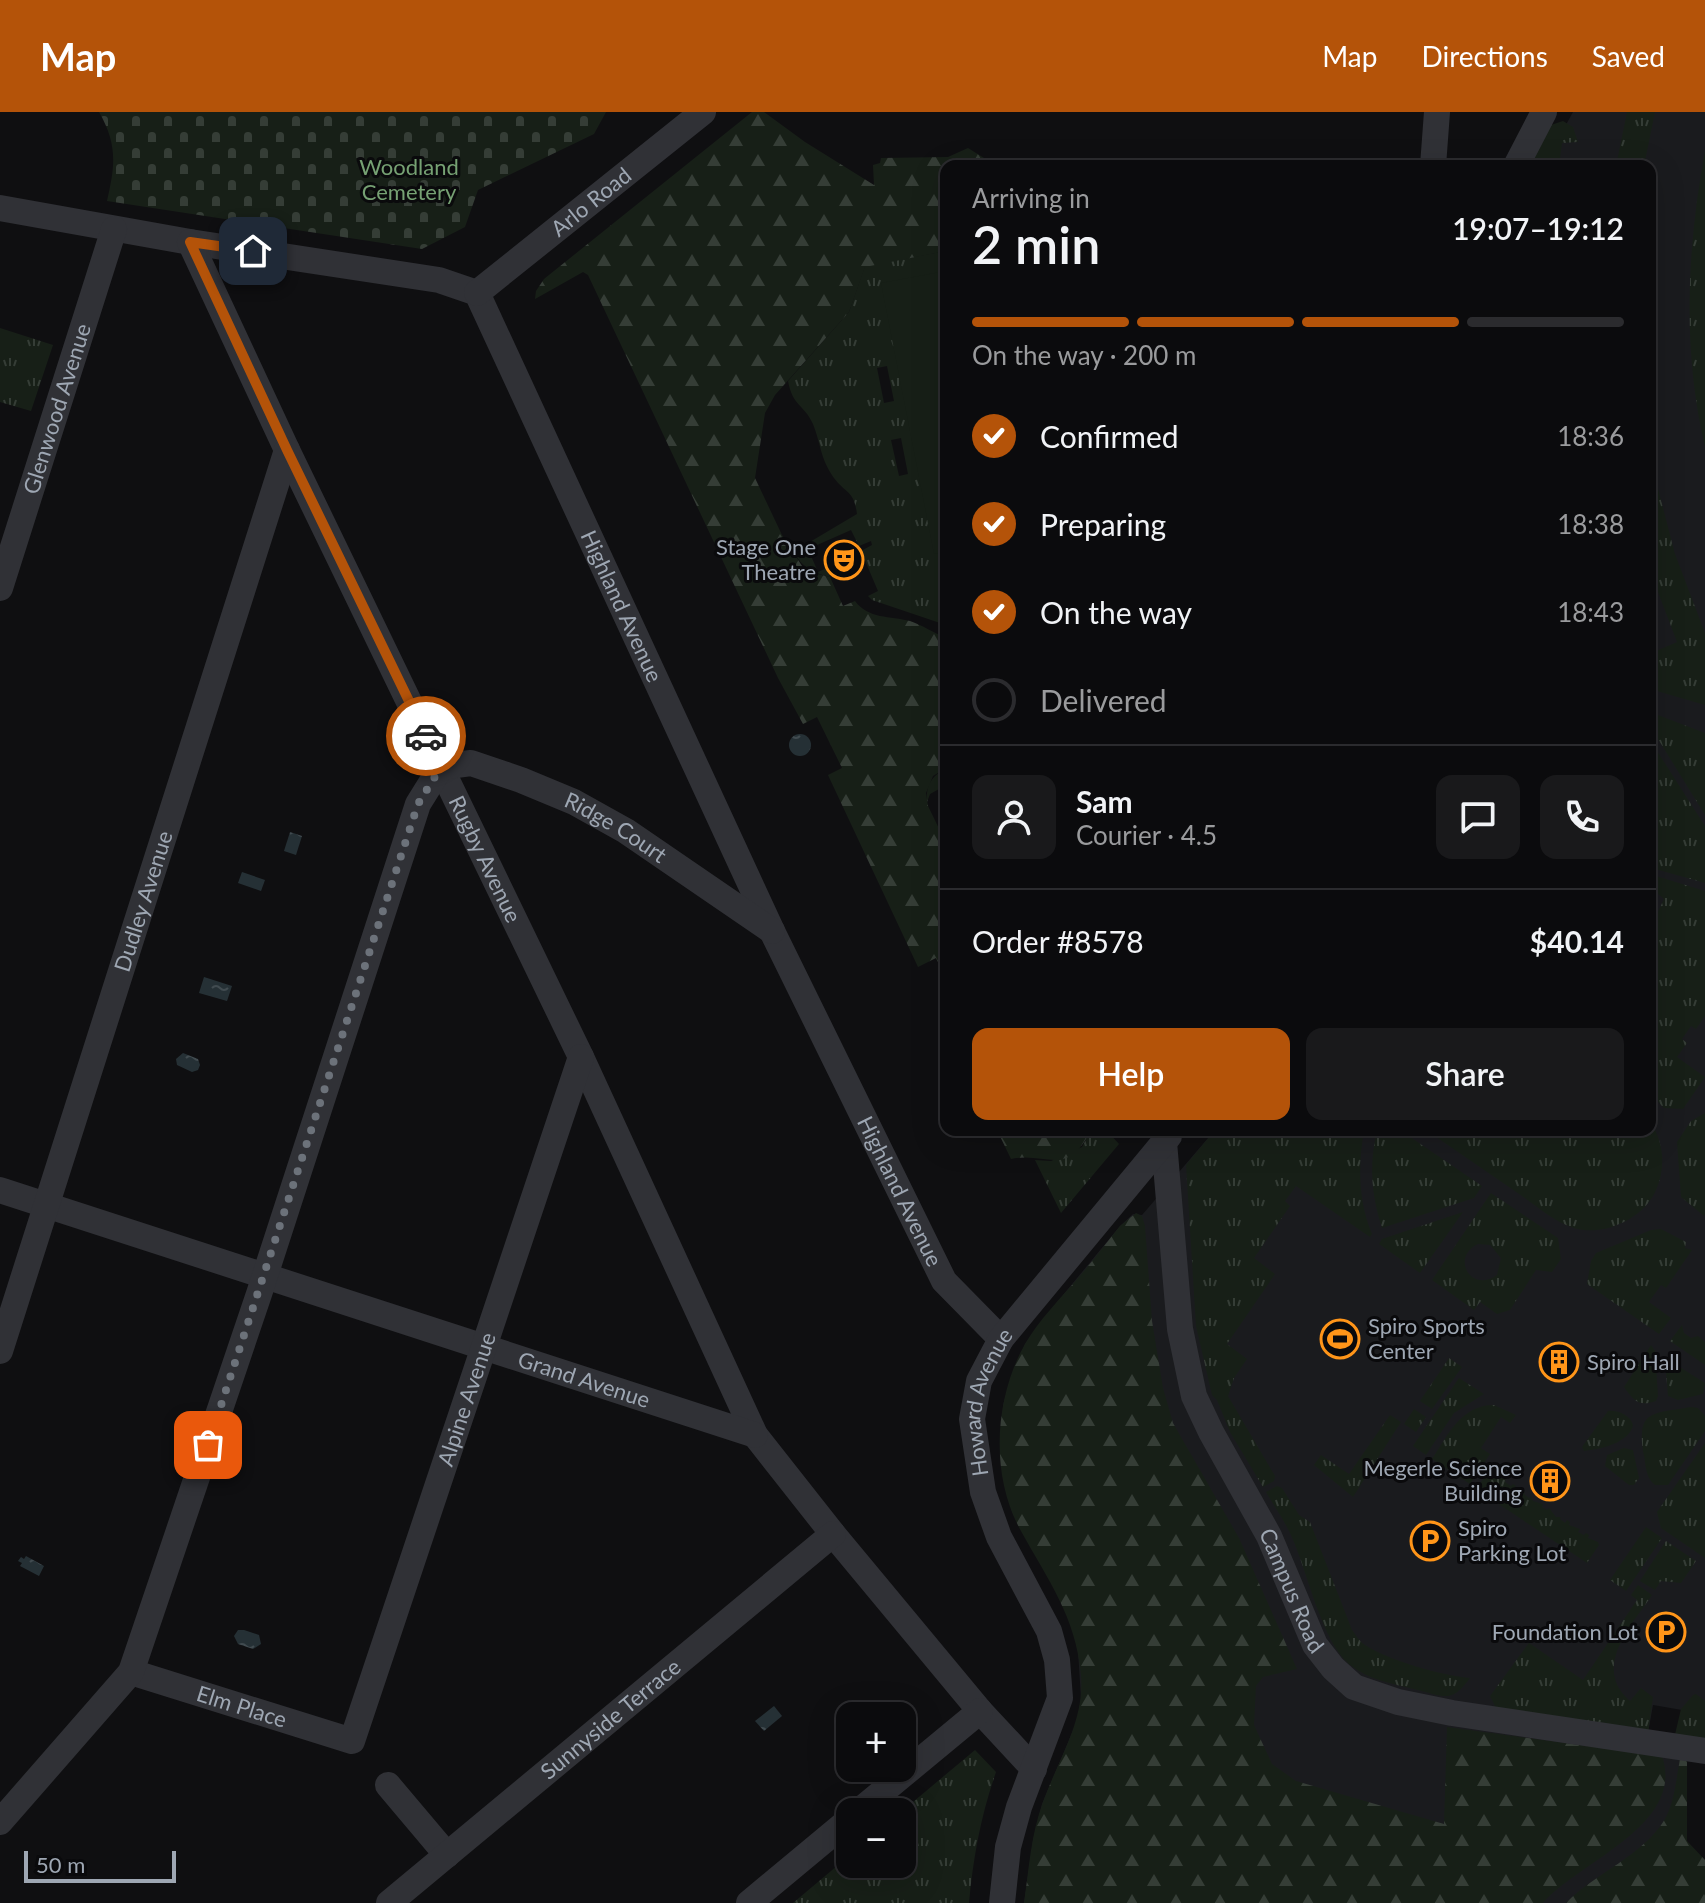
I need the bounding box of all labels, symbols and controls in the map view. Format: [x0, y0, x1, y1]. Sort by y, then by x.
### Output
text: Map [40, 33, 116, 79]
text: Map [1322, 39, 1377, 73]
text: Directions [1421, 39, 1548, 73]
text: Saved [1592, 39, 1665, 73]
park label: Woodland Cemetery [359, 153, 459, 205]
street label: Arlo Road [545, 161, 636, 242]
text: Arriving in [972, 182, 1090, 214]
text: 19:07–19:12 [1452, 210, 1624, 246]
text: 2 min [972, 213, 1100, 275]
pin [219, 217, 287, 285]
icon: home [231, 229, 275, 273]
street label: Glenwood Avenue [17, 320, 96, 497]
text: On the way · 200 m [972, 339, 1196, 371]
icon: check [972, 414, 1016, 458]
text: Confirmed [1040, 418, 1179, 454]
text: 18:36 [1557, 420, 1624, 452]
icon: check [972, 502, 1016, 546]
text: Preparing [1040, 506, 1166, 542]
text: 18:38 [1557, 508, 1624, 540]
street label: Highland Avenue [576, 526, 669, 686]
place label: Stage One Theatre [716, 533, 816, 585]
theatre icon: Stage One Theatre [823, 539, 865, 581]
icon: check [972, 590, 1016, 634]
text: On the way [1040, 594, 1192, 630]
text: 18:43 [1557, 596, 1624, 628]
text: Delivered [1040, 682, 1167, 718]
courier [386, 696, 466, 776]
icon: car [404, 714, 448, 758]
button: person [972, 775, 1056, 859]
button: chat [1436, 775, 1520, 859]
button: phone [1540, 775, 1624, 859]
text: Sam [1076, 783, 1133, 819]
street label: Ridge Court [561, 786, 672, 868]
street label: Rugby Avenue [443, 791, 528, 927]
text: Courier · 4.5 [1076, 819, 1217, 851]
street label: Dudley Avenue [108, 827, 178, 975]
text: Order #8578 [972, 923, 1144, 959]
text: $40.14 [1530, 923, 1624, 959]
button: Help [972, 1028, 1290, 1120]
button: Share [1306, 1028, 1624, 1120]
street label: Highland Avenue [852, 1111, 949, 1271]
place label: Spiro Sports Center [1368, 1312, 1485, 1364]
sports icon: Spiro Sports Center [1319, 1318, 1361, 1360]
street label: Howard Avenue [958, 1322, 1018, 1478]
street label: Alpine Avenue [431, 1329, 501, 1469]
building icon: Spiro Hall [1538, 1341, 1580, 1383]
street label: Grand Avenue [515, 1345, 654, 1413]
place label: Spiro Hall [1587, 1348, 1680, 1375]
pin [174, 1411, 242, 1479]
icon: bag [186, 1423, 230, 1467]
place label: Megerle Science Building [1364, 1454, 1522, 1506]
building icon: Megerle Science Building [1529, 1460, 1571, 1502]
place label: Spiro Parking Lot [1458, 1514, 1566, 1566]
parking icon: Spiro Parking Lot [1409, 1520, 1451, 1562]
street label: Campus Road [1254, 1524, 1330, 1658]
parking icon: Foundation Lot [1645, 1611, 1687, 1653]
place label: Foundation Lot [1492, 1618, 1638, 1645]
street label: Sunnyside Terrace [535, 1653, 686, 1784]
street label: Elm Place [194, 1679, 290, 1733]
map controls [836, 1702, 916, 1878]
button: + [836, 1702, 916, 1782]
button: − [836, 1798, 916, 1878]
scale bar [24, 1847, 176, 1883]
text: 50 m [36, 1851, 85, 1878]

